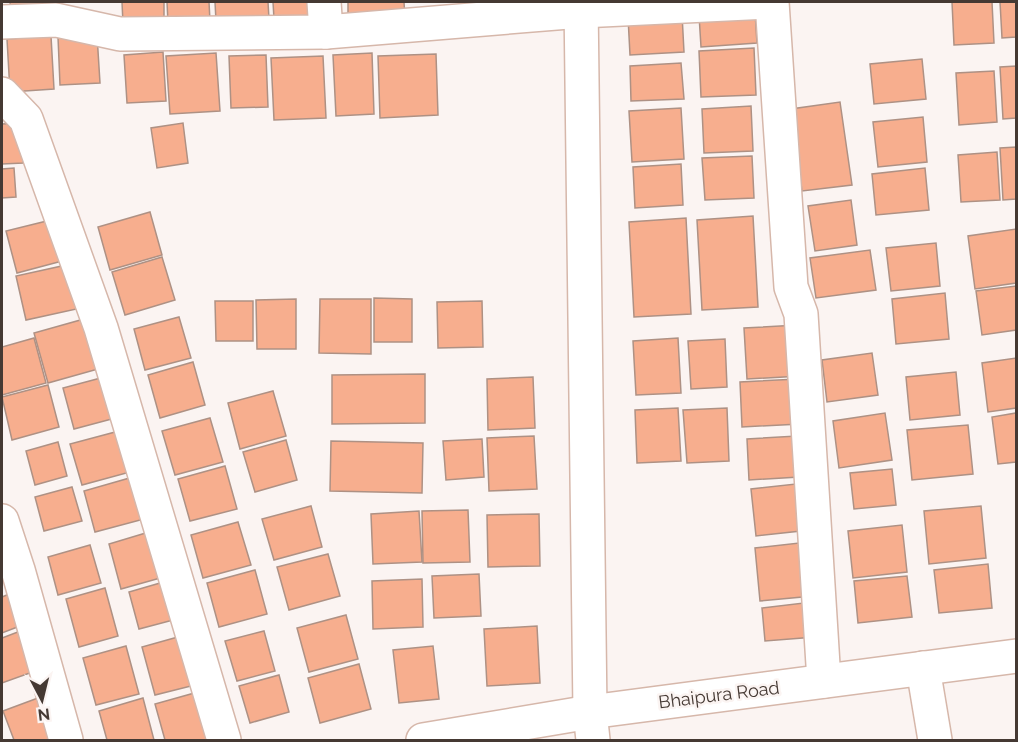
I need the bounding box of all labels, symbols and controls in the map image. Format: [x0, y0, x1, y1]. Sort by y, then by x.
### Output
north arrow [12, 670, 72, 730]
street label: Bhaipura Road [657, 677, 781, 712]
text: N [37, 704, 51, 725]

